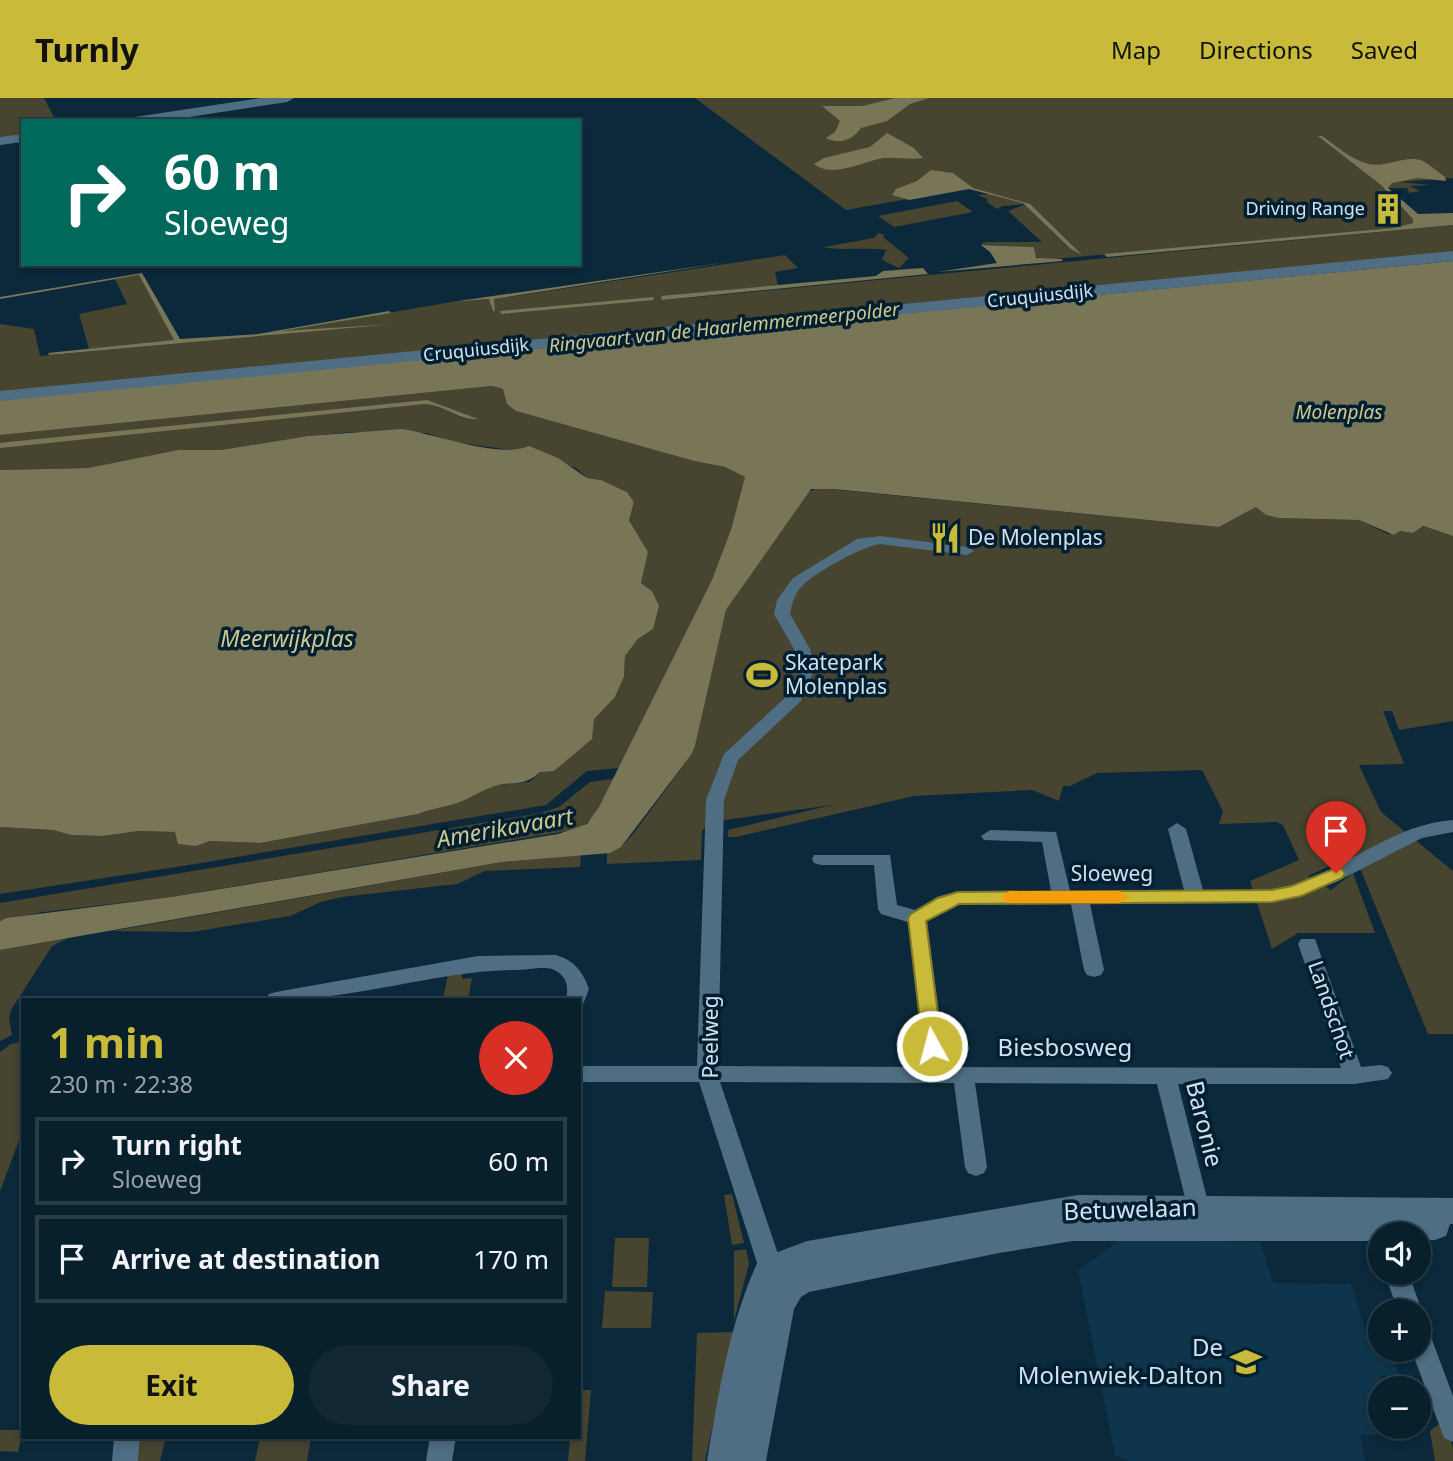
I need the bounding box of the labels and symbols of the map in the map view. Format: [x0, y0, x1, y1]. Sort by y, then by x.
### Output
building icon: Driving Range [1371, 192, 1405, 226]
place label: Driving Range [1245, 196, 1365, 220]
street label: Cruquiusdijk [986, 277, 1094, 313]
water label: Ringvaart van de Haarlemmermeerpolder [547, 295, 902, 358]
street label: Cruquiusdijk [422, 331, 530, 367]
water label: Molenplas [1296, 399, 1382, 425]
restaurant icon: De Molenplas [928, 521, 962, 555]
place label: De Molenplas [968, 523, 1103, 551]
water label: Meerwijkplas [220, 622, 354, 654]
place label: Skatepark Molenplas [785, 648, 887, 700]
sports icon: Skatepark Molenplas [745, 658, 779, 692]
water label: Amerikavaart [432, 799, 577, 855]
pin [1306, 801, 1366, 873]
street label: Sloeweg [1071, 859, 1153, 887]
street label: Landschot [1302, 957, 1362, 1063]
street label: Peelweg [696, 995, 724, 1079]
position arrow [895, 1009, 969, 1083]
street label: Biesbosweg [998, 1030, 1132, 1063]
street label: Baronie [1179, 1077, 1232, 1170]
street label: Betuwelaan [1063, 1190, 1197, 1227]
place label: De Molenwiek-Dalton [1018, 1330, 1223, 1391]
school or university icon: De Molenwiek-Dalton [1229, 1345, 1263, 1379]

